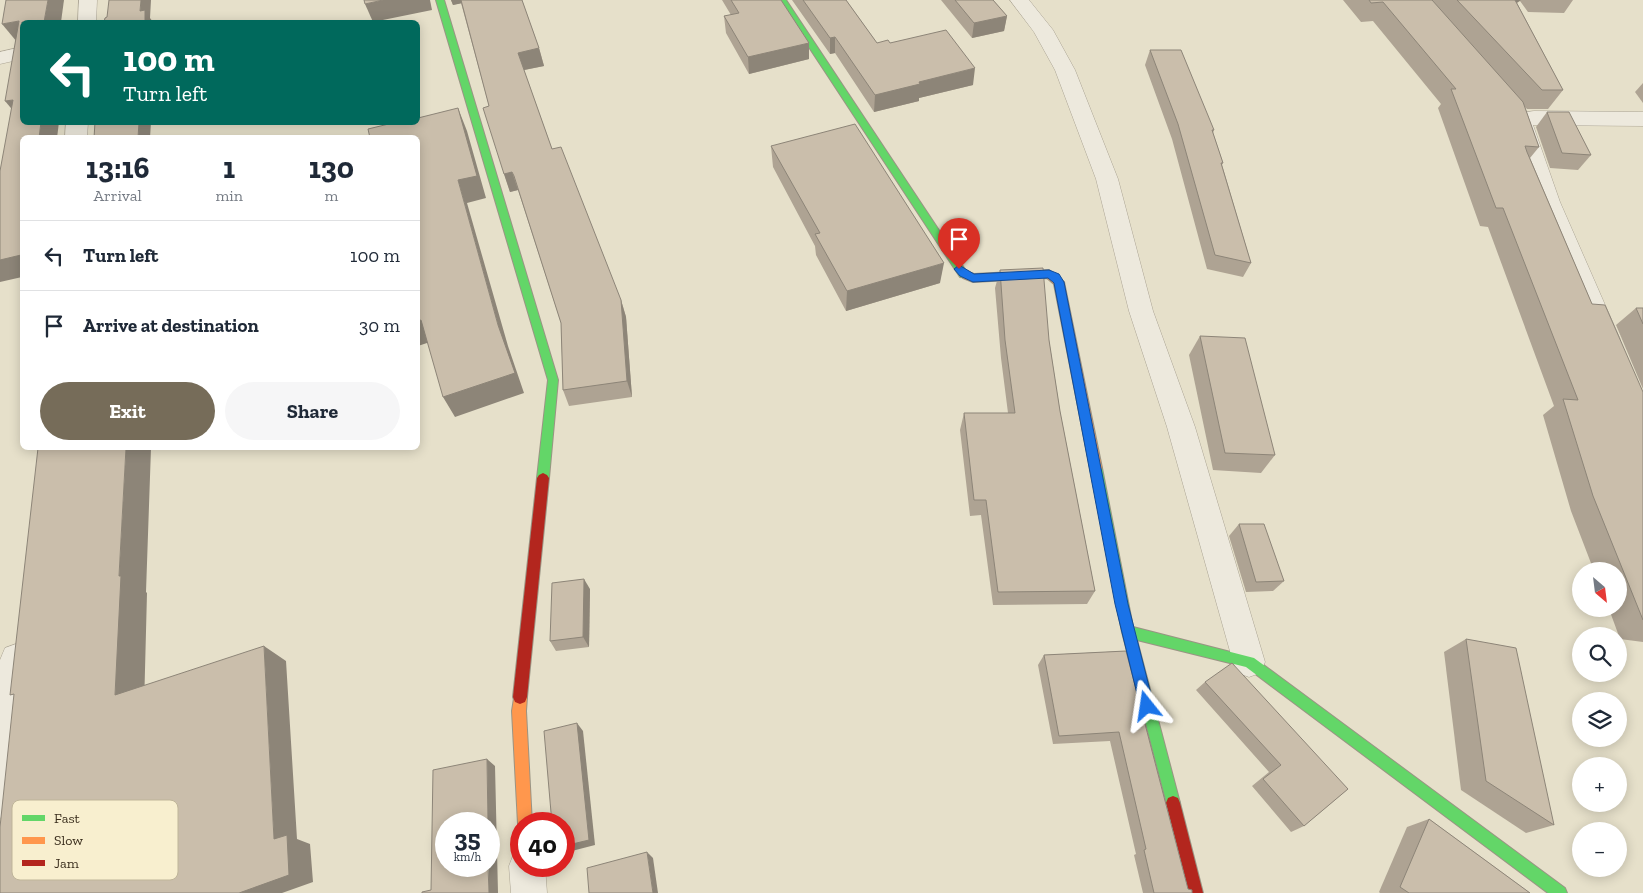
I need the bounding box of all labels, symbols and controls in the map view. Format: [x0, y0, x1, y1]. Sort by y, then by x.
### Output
text: 100 m [123, 38, 215, 80]
icon: left [40, 40, 105, 105]
text: Turn left [123, 80, 207, 107]
text: 13:16 [86, 150, 150, 186]
text: 1 [223, 150, 235, 186]
text: 130 [309, 150, 354, 186]
text: Arrival [94, 186, 142, 205]
text: min [215, 186, 243, 205]
text: m [325, 186, 338, 205]
pin [938, 218, 980, 269]
icon: arrive [945, 225, 973, 253]
icon: left [40, 242, 68, 270]
text: Turn left [83, 244, 158, 267]
text: 100 m [350, 244, 400, 267]
icon: arrive [40, 312, 68, 340]
text: Arrive at destination [83, 314, 259, 337]
text: 30 m [359, 314, 400, 337]
button: Exit [40, 382, 215, 440]
button: Share [225, 382, 400, 440]
north arrow [1572, 562, 1628, 618]
map controls [1572, 562, 1627, 877]
button: search [1572, 627, 1627, 682]
position arrow [1120, 679, 1172, 731]
button: layers [1572, 692, 1627, 747]
button: + [1572, 757, 1627, 812]
legend [12, 800, 178, 880]
text: Fast [54, 810, 81, 827]
speed limit sign: 40 [510, 812, 575, 877]
button: − [1572, 822, 1627, 877]
text: 35 [454, 823, 481, 853]
text: Slow [54, 832, 83, 849]
text: km/h [454, 850, 481, 864]
text: Jam [54, 855, 79, 872]

